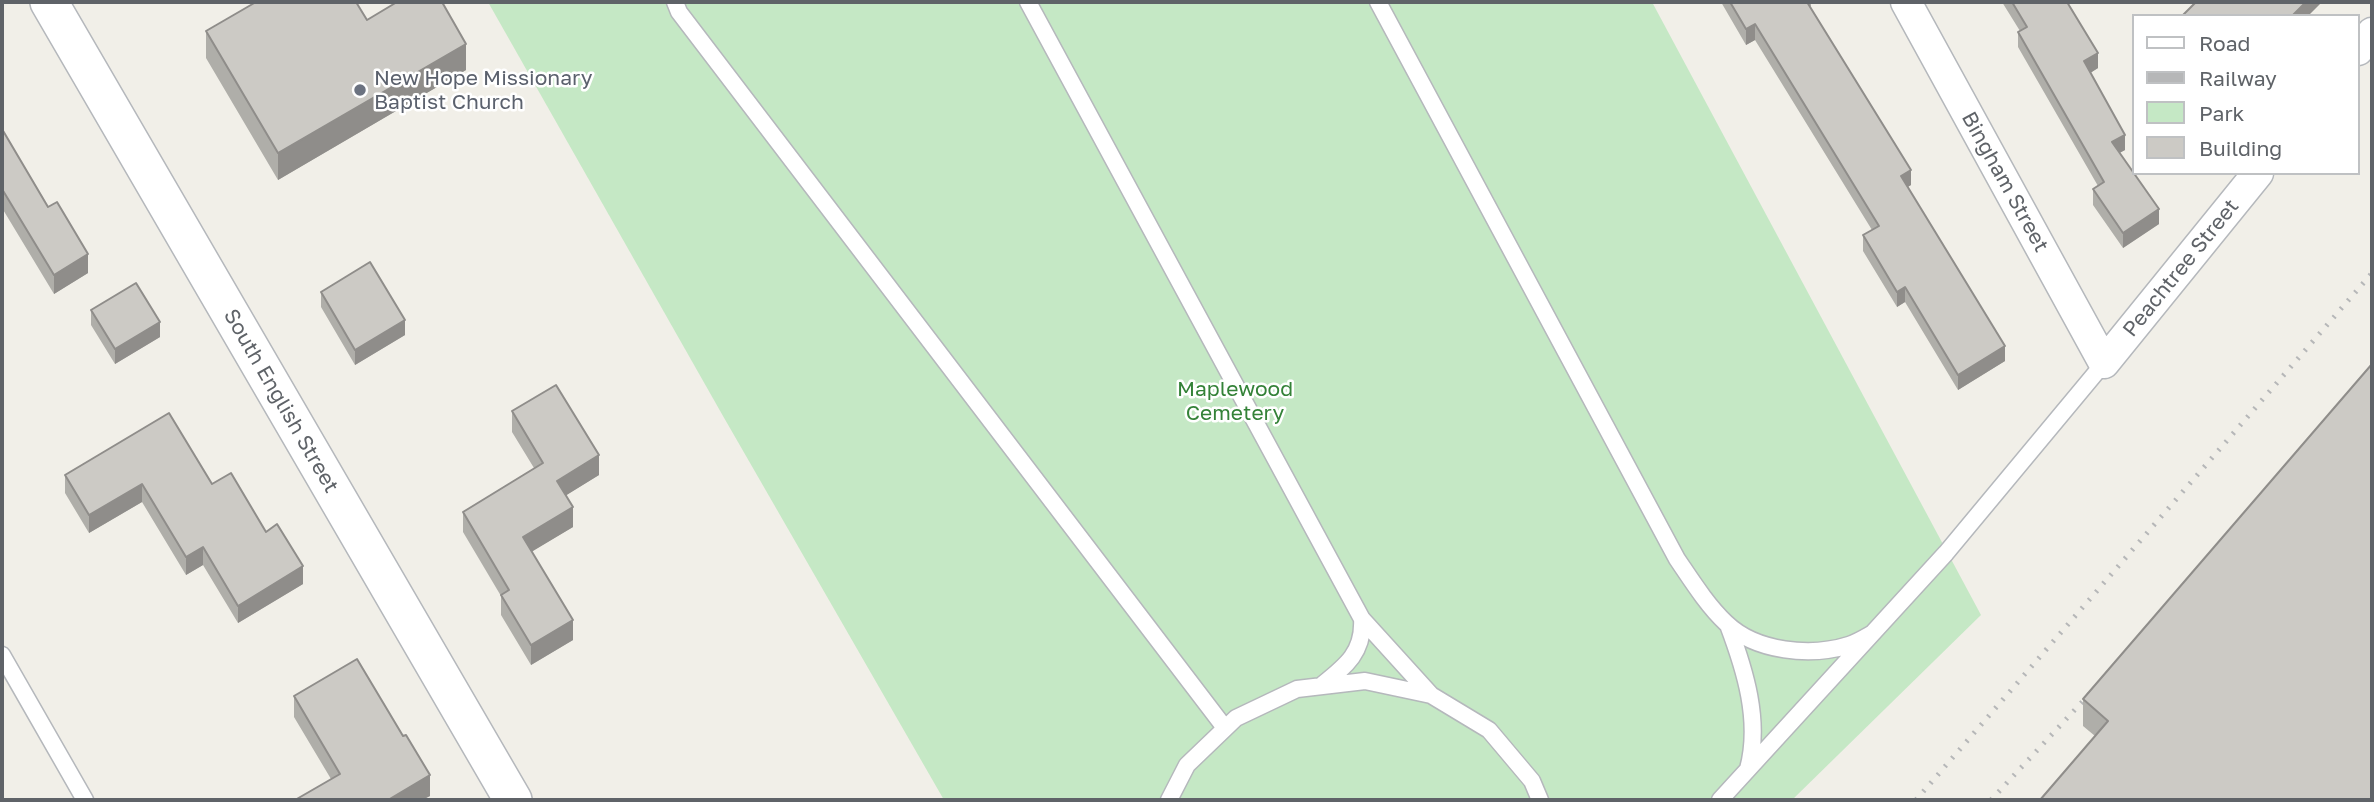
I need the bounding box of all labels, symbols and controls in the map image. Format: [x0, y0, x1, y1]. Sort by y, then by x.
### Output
legend [2132, 14, 2360, 175]
text: Road [2199, 30, 2250, 56]
place label: New Hope Missionary Baptist Church [374, 65, 593, 115]
text: Railway [2199, 65, 2277, 91]
marker: New Hope Missionary Baptist Church [352, 82, 368, 98]
text: Park [2199, 100, 2244, 126]
street label: Bingham Street [1956, 108, 2054, 256]
text: Building [2199, 135, 2282, 161]
street label: Peachtree Street [2118, 194, 2244, 342]
street label: South English Street [218, 305, 344, 497]
park label: Maplewood Cemetery [1177, 376, 1293, 426]

